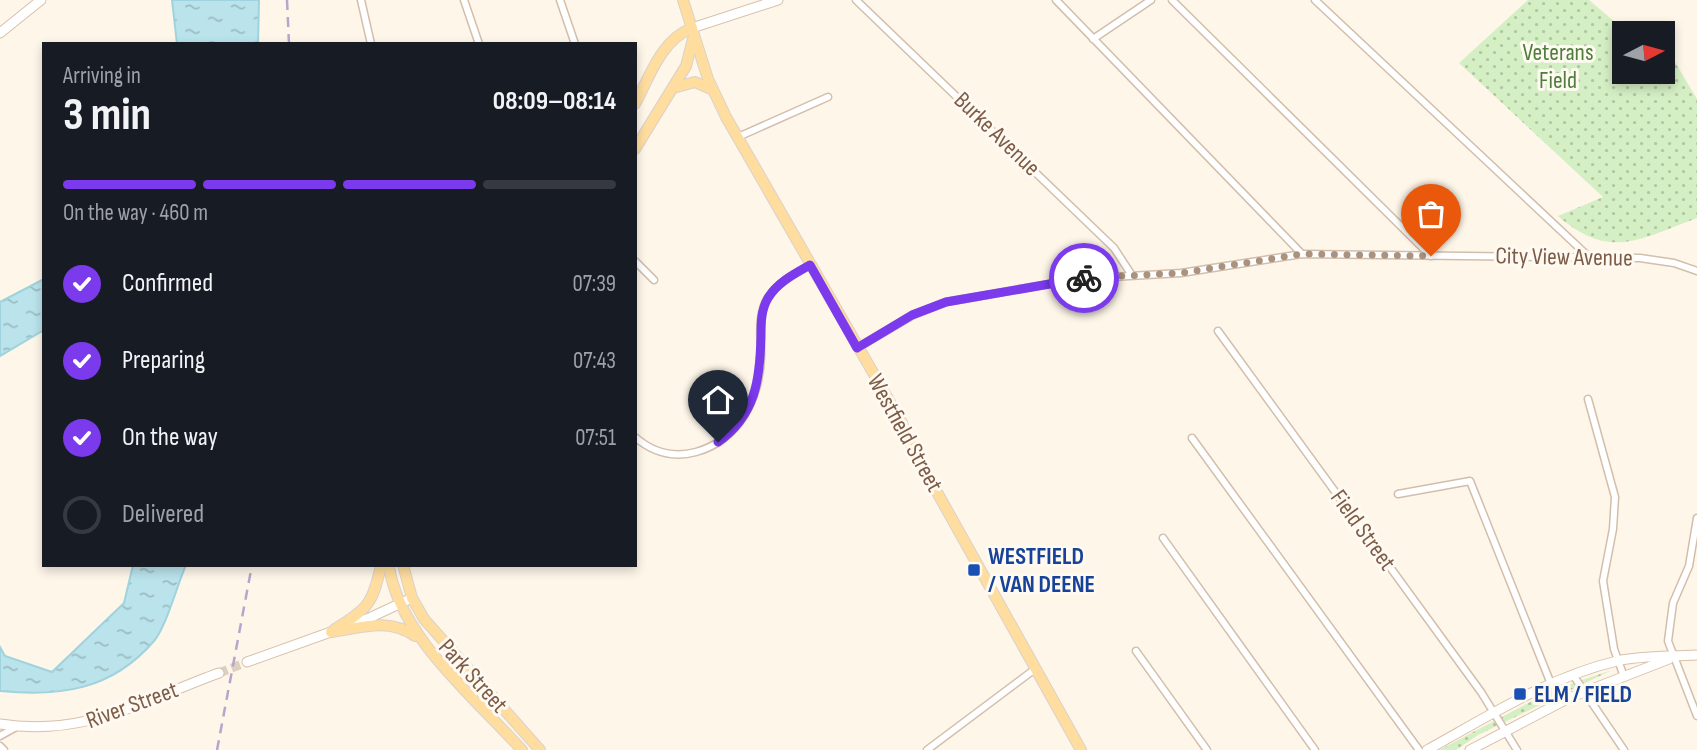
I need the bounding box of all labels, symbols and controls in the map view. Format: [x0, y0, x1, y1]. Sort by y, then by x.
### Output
north arrow [1612, 21, 1675, 84]
map controls [1612, 21, 1675, 84]
park label: Veterans Field [1522, 38, 1594, 95]
text: Arriving in [63, 62, 141, 90]
text: 08:09–08:14 [493, 86, 616, 117]
street label: Burke Avenue [948, 86, 1046, 182]
text: 3 min [63, 88, 151, 143]
pin [1401, 184, 1461, 256]
icon: bag [1412, 195, 1450, 233]
text: On the way · 460 m [63, 199, 208, 227]
street label: City View Avenue [1495, 241, 1633, 273]
courier [1049, 243, 1119, 313]
icon: bike [1065, 259, 1103, 297]
icon: check [63, 265, 101, 303]
text: Confirmed [122, 268, 213, 299]
text: 07:39 [573, 270, 616, 298]
icon: check [63, 342, 101, 380]
text: Preparing [122, 345, 205, 376]
text: 07:43 [573, 347, 616, 375]
street label: Westfield Street [861, 369, 949, 497]
pin [688, 370, 748, 442]
icon: home [699, 381, 737, 419]
icon: check [63, 419, 101, 457]
text: On the way [122, 422, 218, 453]
text: 07:51 [575, 424, 616, 452]
street label: Field Street [1324, 484, 1402, 576]
text: Delivered [122, 499, 204, 530]
place label: WESTFIELD / VAN DEENE [988, 542, 1095, 599]
marker: WESTFIELD / VAN DEENE [966, 562, 982, 578]
street label: Park Street [432, 633, 514, 719]
street label: River Street [82, 675, 182, 735]
place label: ELM / FIELD [1534, 680, 1632, 709]
marker: ELM / FIELD [1512, 686, 1528, 702]

